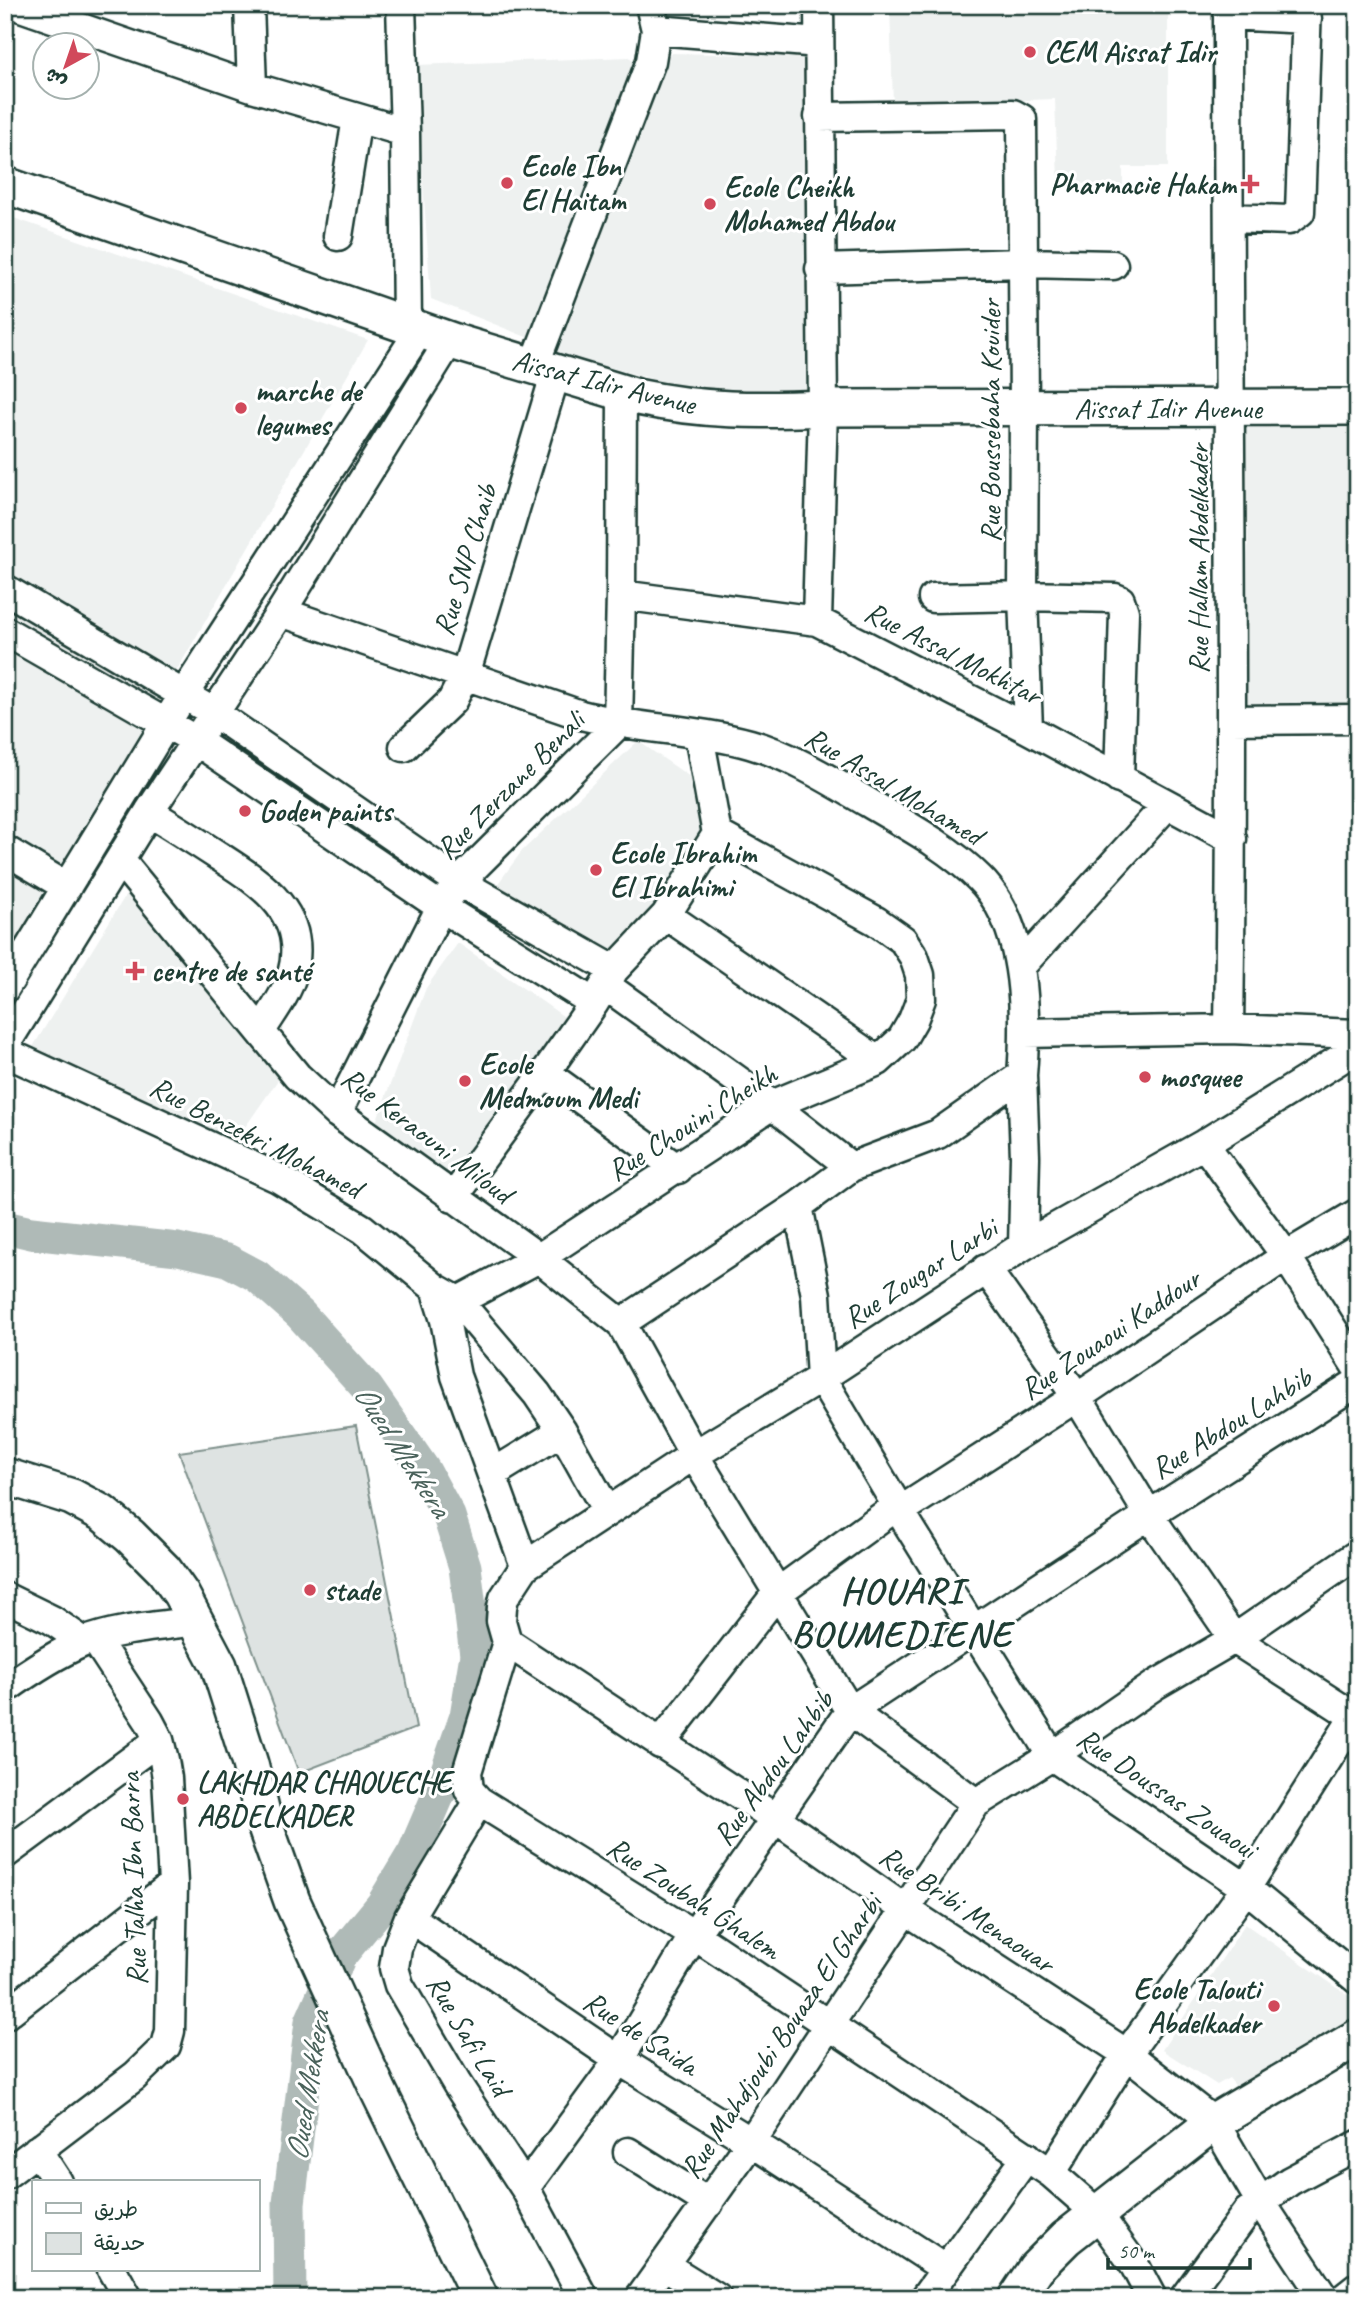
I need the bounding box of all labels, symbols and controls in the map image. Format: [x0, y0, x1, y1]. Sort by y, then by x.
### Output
north arrow [32, 32, 102, 102]
place label: CEM Aissat Idir [1044, 33, 1219, 71]
marker: CEM Aissat Idir [1022, 44, 1038, 60]
text: ش [40, 62, 71, 94]
place label: Ecole Ibn El Haitam [521, 147, 628, 219]
place label: Pharmacie Hakam [1049, 165, 1238, 203]
place label: Ecole Cheikh Mohamed Abdou [724, 168, 896, 240]
marker: Ecole Ibn El Haitam [499, 175, 515, 191]
marker: Pharmacie Hakam [1242, 176, 1258, 192]
marker: Ecole Cheikh Mohamed Abdou [702, 196, 718, 212]
street label: Rue Boussebaha Kouider [971, 297, 1009, 543]
street label: Aïssat Idir Avenue [508, 341, 702, 424]
place label: marche de legumes [255, 372, 363, 444]
street label: Aïssat Idir Avenue [1074, 389, 1264, 427]
marker: marche de legumes [233, 400, 249, 416]
street label: Rue Hallam Abdelkader [1179, 442, 1217, 674]
street label: Rue SNP Chaib [424, 478, 507, 640]
street label: Rue Assal Mokhtar [859, 592, 1050, 715]
street label: Rue Zerzane Benali [428, 700, 595, 867]
street label: Rue Assal Mohamed [798, 718, 994, 856]
place label: Goden paints [259, 792, 395, 830]
marker: Goden paints [237, 803, 253, 819]
place label: Ecole Ibrahim El Ibrahimi [610, 834, 758, 906]
marker: Ecole Ibrahim El Ibrahimi [588, 862, 604, 878]
place label: centre de santé [151, 952, 315, 990]
marker: centre de santé [125, 961, 145, 981]
place label: Ecole Medmoum Medi [479, 1045, 642, 1117]
street label: Rue Chouini Cheikh [600, 1054, 785, 1189]
street label: Rue Keraouni Miloud [334, 1058, 523, 1214]
place label: mosquee [1159, 1058, 1243, 1096]
street label: Rue Benzekri Mohamed [144, 1067, 372, 1209]
marker: mosquee [1137, 1069, 1153, 1085]
marker: Ecole Medmoum Medi [457, 1073, 473, 1089]
street label: Rue Zougar Larbi [836, 1207, 1007, 1337]
street label: Rue Zouaoui Kaddour [1013, 1258, 1209, 1408]
street label: Rue Abdou Lahbib [1144, 1358, 1320, 1487]
water label: Oued Mekkera [345, 1376, 462, 1527]
district label: HOUARI BOUMEDIENE [791, 1567, 1016, 1657]
place label: stade [324, 1571, 382, 1609]
marker: stade [302, 1582, 318, 1598]
street label: Rue Abdou Lahbib [704, 1682, 843, 1853]
street label: Rue Doussas Zouaoui [1070, 1719, 1267, 1869]
place label: LAKHDAR CHAOUECHE ABDELKADER [197, 1763, 455, 1835]
street label: Rue Talha Ibn Barra [110, 1770, 156, 1986]
marker: LAKHDAR CHAOUECHE ABDELKADER [175, 1791, 191, 1807]
street label: Rue Zoubah Ghalem [600, 1828, 790, 1969]
street label: Rue Bribi Menaouar [872, 1837, 1064, 1983]
street label: Rue Mahdjoubi Bouaza El Gharbi [672, 1884, 892, 2186]
street label: Rue Safi Laid [418, 1968, 522, 2106]
place label: Ecole Talouti Abdelkader [1133, 1970, 1264, 2042]
street label: Rue de Saida [576, 1982, 708, 2086]
marker: Ecole Talouti Abdelkader [1266, 1998, 1282, 2014]
water label: Oued Mekkera [276, 2006, 340, 2163]
legend [32, 2180, 259, 2272]
text: طريق [94, 2196, 138, 2222]
scale bar [1108, 2226, 1249, 2270]
text: حديقة [94, 2230, 145, 2256]
text: 50 m [1118, 2238, 1156, 2264]

